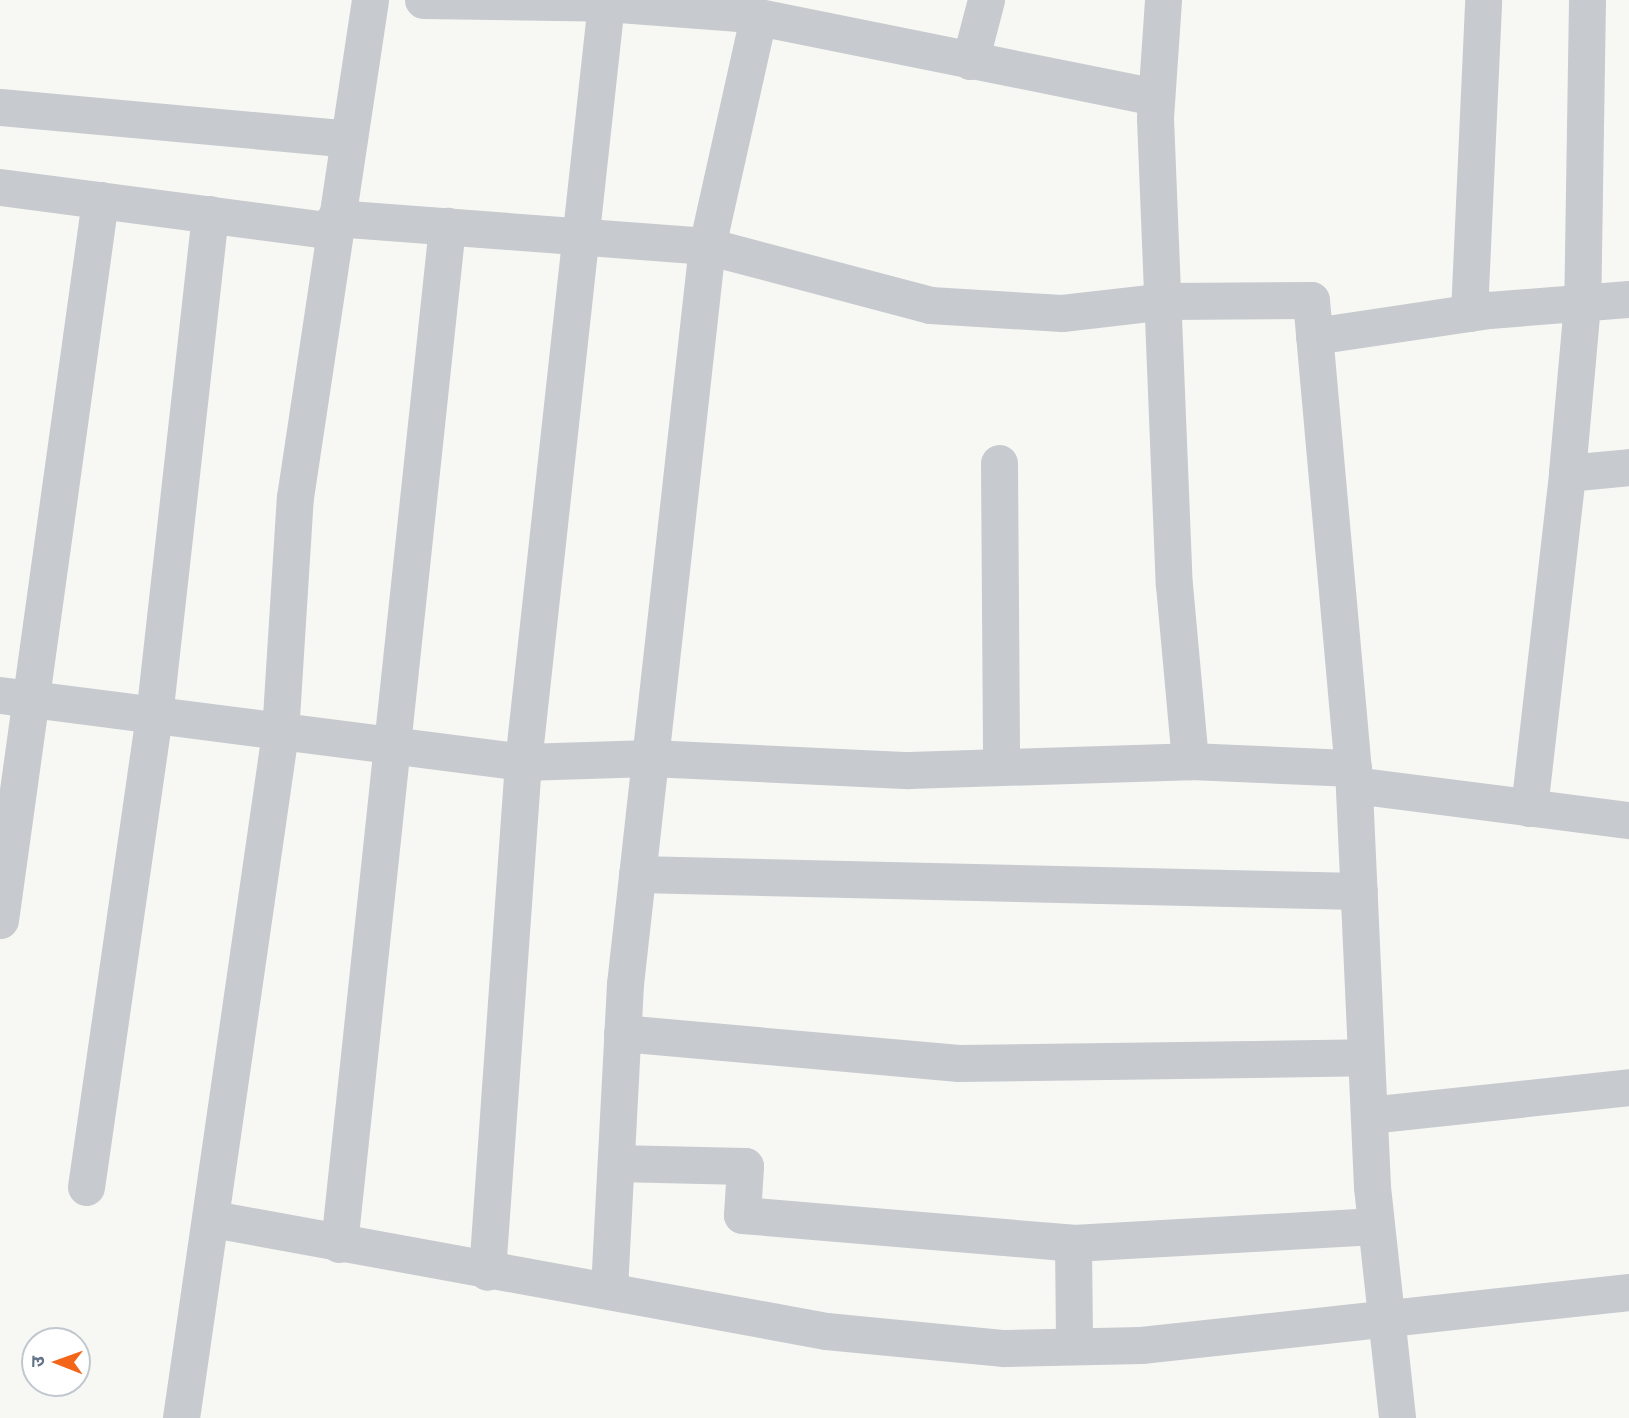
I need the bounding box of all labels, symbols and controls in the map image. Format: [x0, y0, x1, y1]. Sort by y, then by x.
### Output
north arrow [21, 1327, 91, 1397]
text: उ [25, 1356, 49, 1367]

